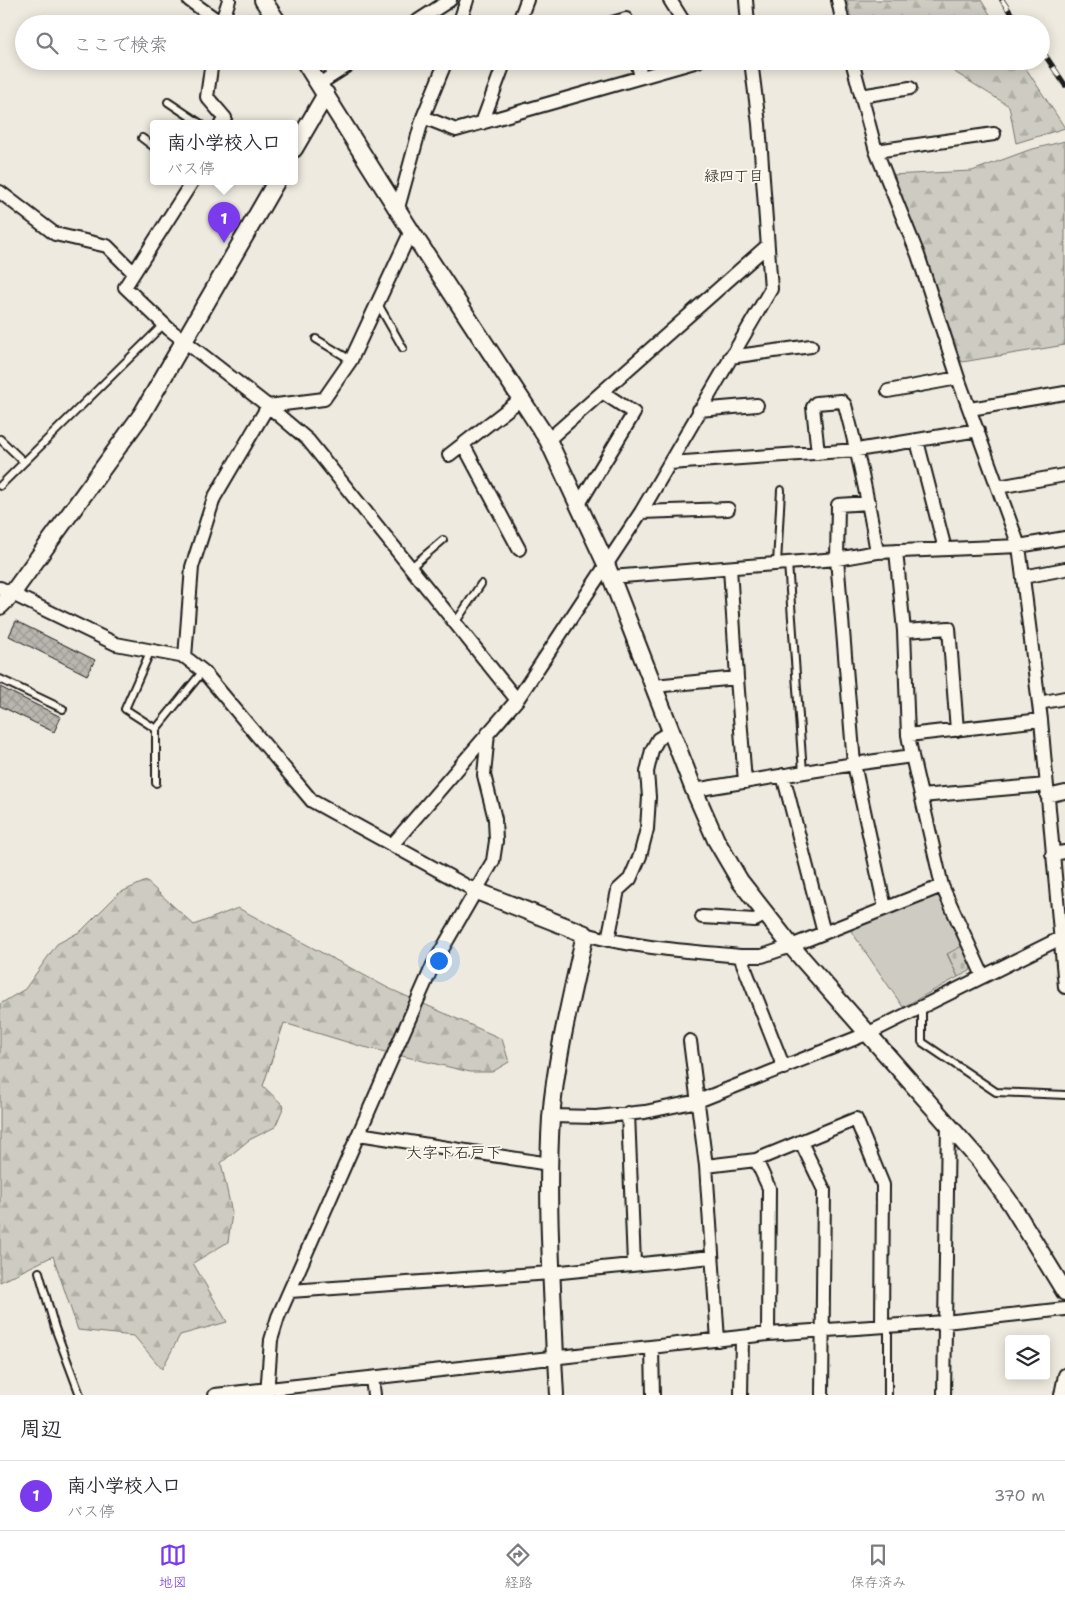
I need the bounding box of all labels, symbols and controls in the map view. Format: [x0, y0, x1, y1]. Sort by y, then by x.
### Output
search box [15, 15, 1050, 70]
icon: search [33, 29, 61, 57]
text: ここで検索 [73, 32, 168, 57]
popup [150, 120, 298, 185]
text: 南小学校入口 [167, 130, 281, 155]
text: バス停 [167, 158, 215, 179]
district label: 緑四丁目 [704, 166, 764, 186]
pin: 1 [208, 202, 240, 243]
your location [426, 948, 452, 974]
district label: 大字下石戸下 [406, 1142, 502, 1163]
map controls [1005, 1335, 1050, 1380]
button: layers [1005, 1335, 1050, 1380]
text: 周辺 [20, 1415, 62, 1443]
text: 南小学校入口 [67, 1473, 181, 1498]
text: 1 [32, 1485, 40, 1506]
text: 370 m [994, 1485, 1045, 1506]
text: バス停 [67, 1501, 115, 1522]
tab: 地図 [159, 1541, 187, 1591]
tab: 経路 [504, 1541, 532, 1591]
tab: 保存済み [850, 1541, 906, 1591]

